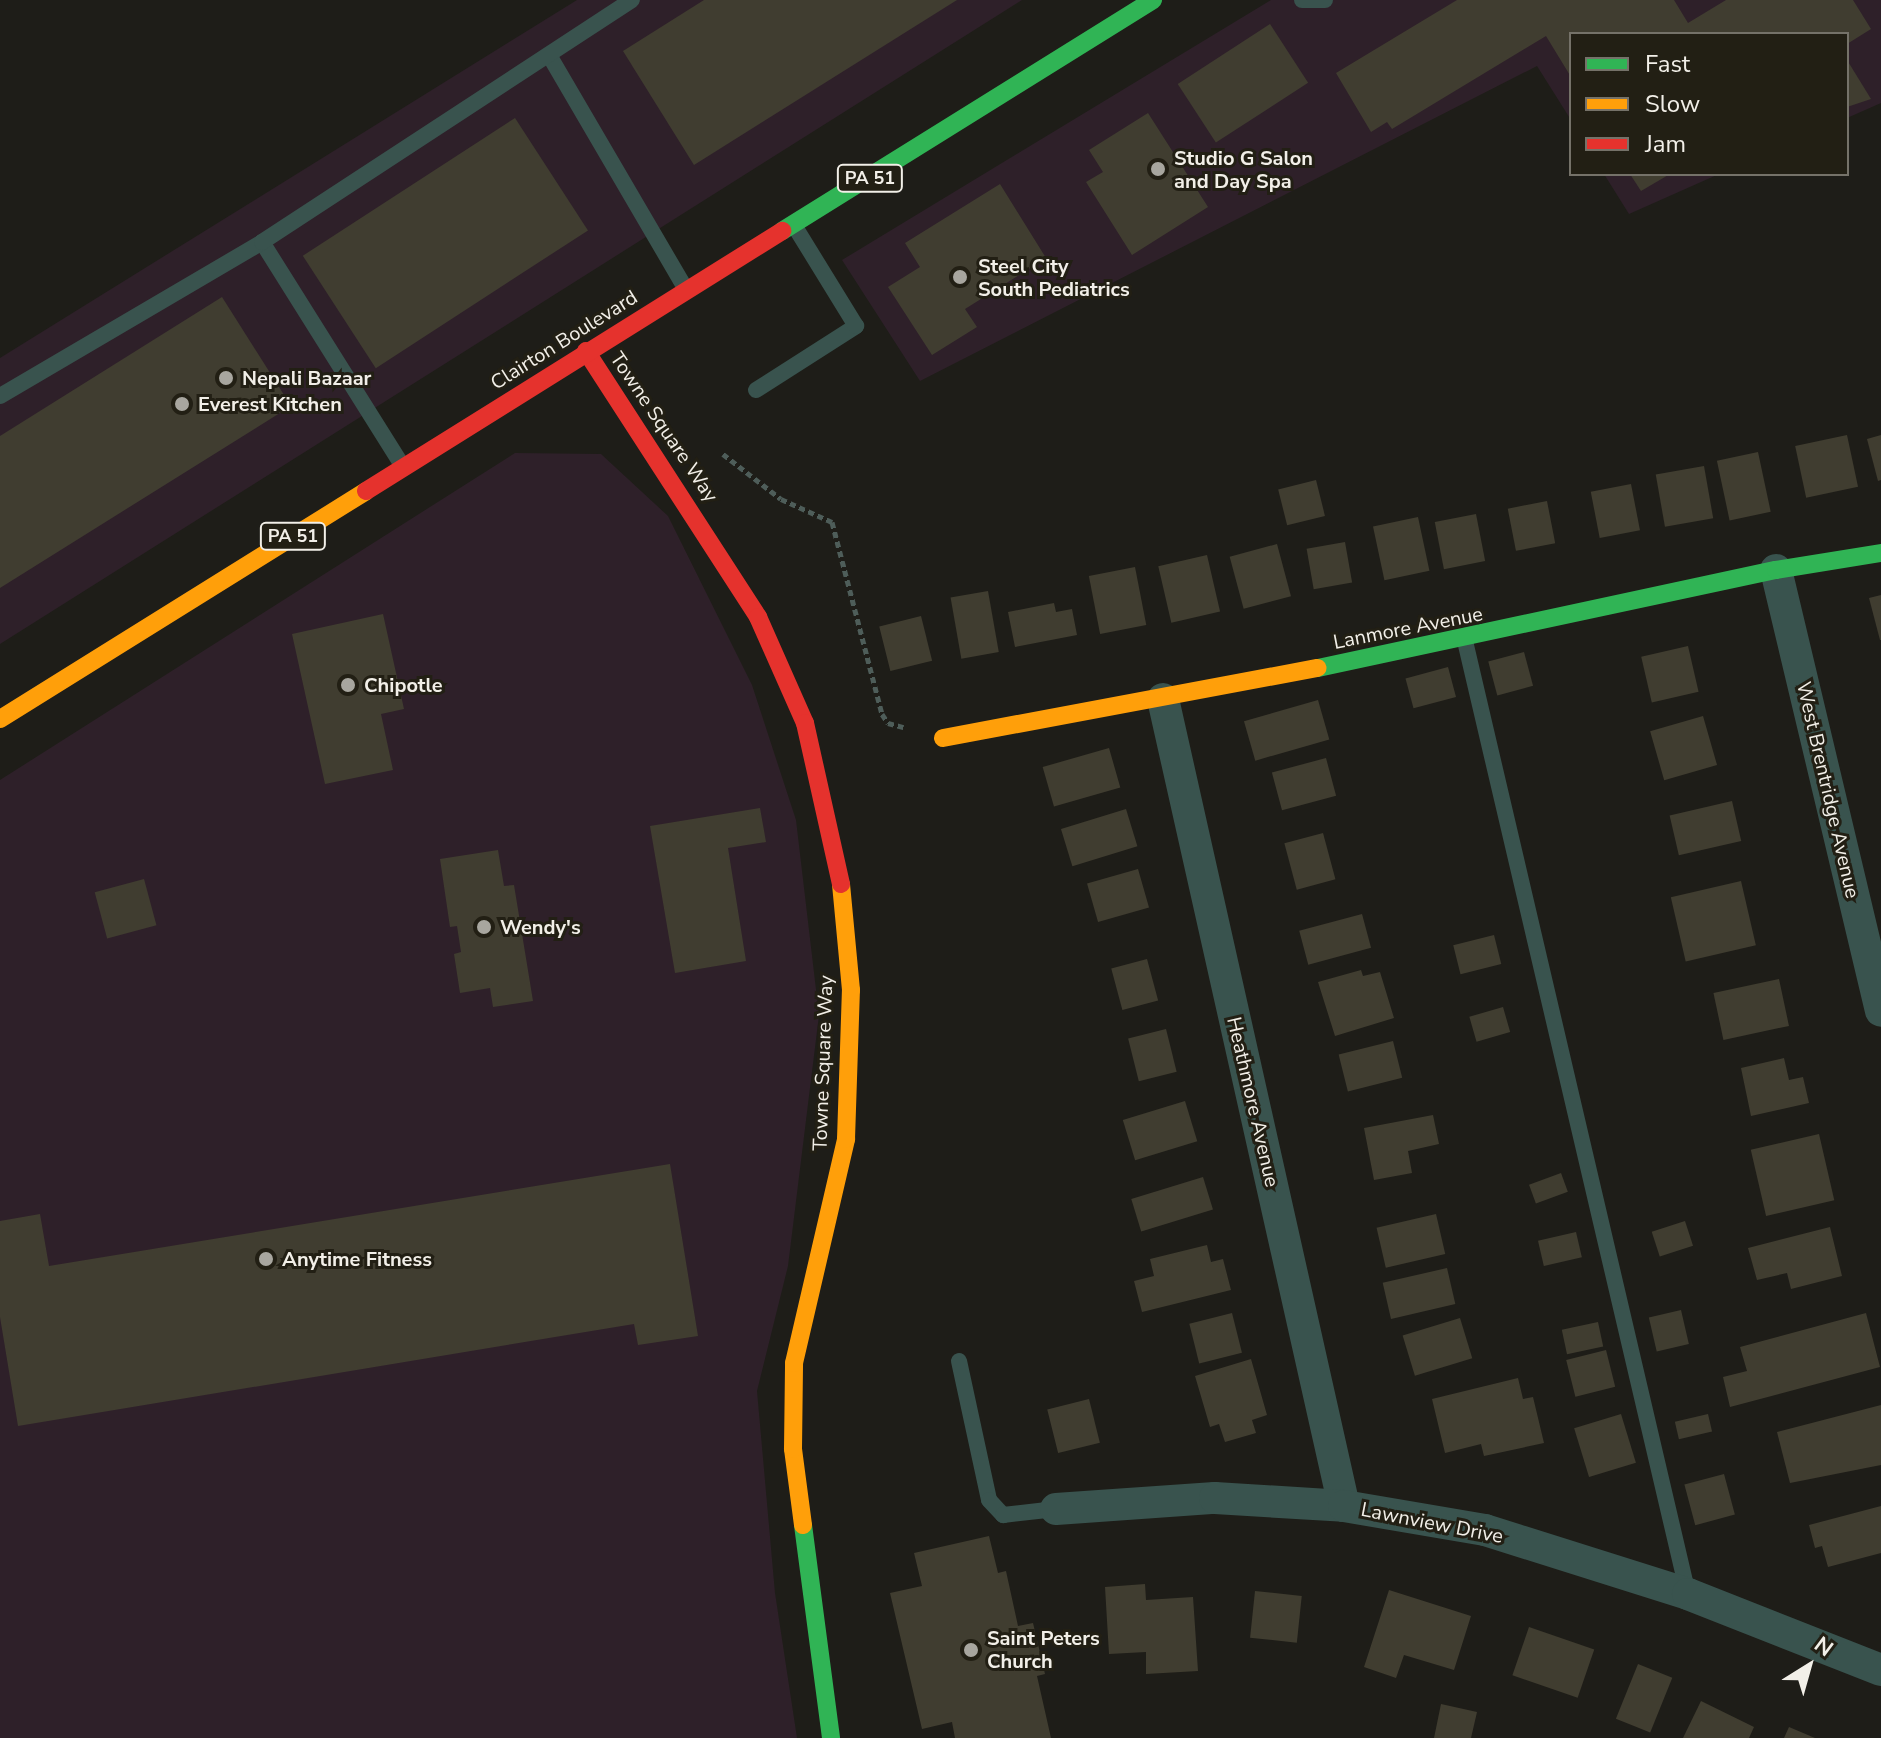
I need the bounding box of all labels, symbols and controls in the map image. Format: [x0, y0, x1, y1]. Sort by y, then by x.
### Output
legend [1569, 32, 1849, 176]
text: Fast [1645, 48, 1690, 80]
text: Slow [1645, 88, 1700, 120]
text: Jam [1645, 128, 1686, 160]
place label: Studio G Salon and Day Spa [1174, 146, 1313, 193]
marker: Studio G Salon and Day Spa [1149, 160, 1167, 178]
road number: PA 51 [836, 164, 904, 192]
place label: Steel City South Pediatrics [978, 254, 1130, 301]
marker: Steel City South Pediatrics [949, 266, 971, 288]
street label: Clairton Boulevard [486, 285, 642, 395]
street label: Towne Square Way [605, 347, 723, 507]
place label: Nepali Bazaar [242, 366, 371, 390]
marker: Nepali Bazaar [217, 369, 235, 387]
place label: Everest Kitchen [198, 392, 342, 416]
marker: Everest Kitchen [173, 395, 191, 413]
road number: PA 51 [259, 522, 327, 550]
street label: Lanmore Avenue [1331, 602, 1485, 654]
place label: Chipotle [364, 673, 443, 697]
marker: Chipotle [339, 676, 357, 694]
street label: West Brentridge Avenue [1791, 679, 1865, 901]
place label: Wendy's [500, 915, 581, 939]
marker: Wendy's [475, 918, 493, 936]
street label: Towne Square Way [808, 975, 838, 1151]
street label: Heathmore Avenue [1222, 1015, 1284, 1189]
place label: Anytime Fitness [282, 1247, 432, 1271]
marker: Anytime Fitness [257, 1250, 275, 1268]
street label: Lawnview Drive [1359, 1497, 1505, 1549]
place label: Saint Peters Church [987, 1626, 1100, 1673]
north arrow [1769, 1626, 1849, 1706]
text: N [1808, 1630, 1839, 1664]
marker: Saint Peters Church [962, 1641, 980, 1659]

